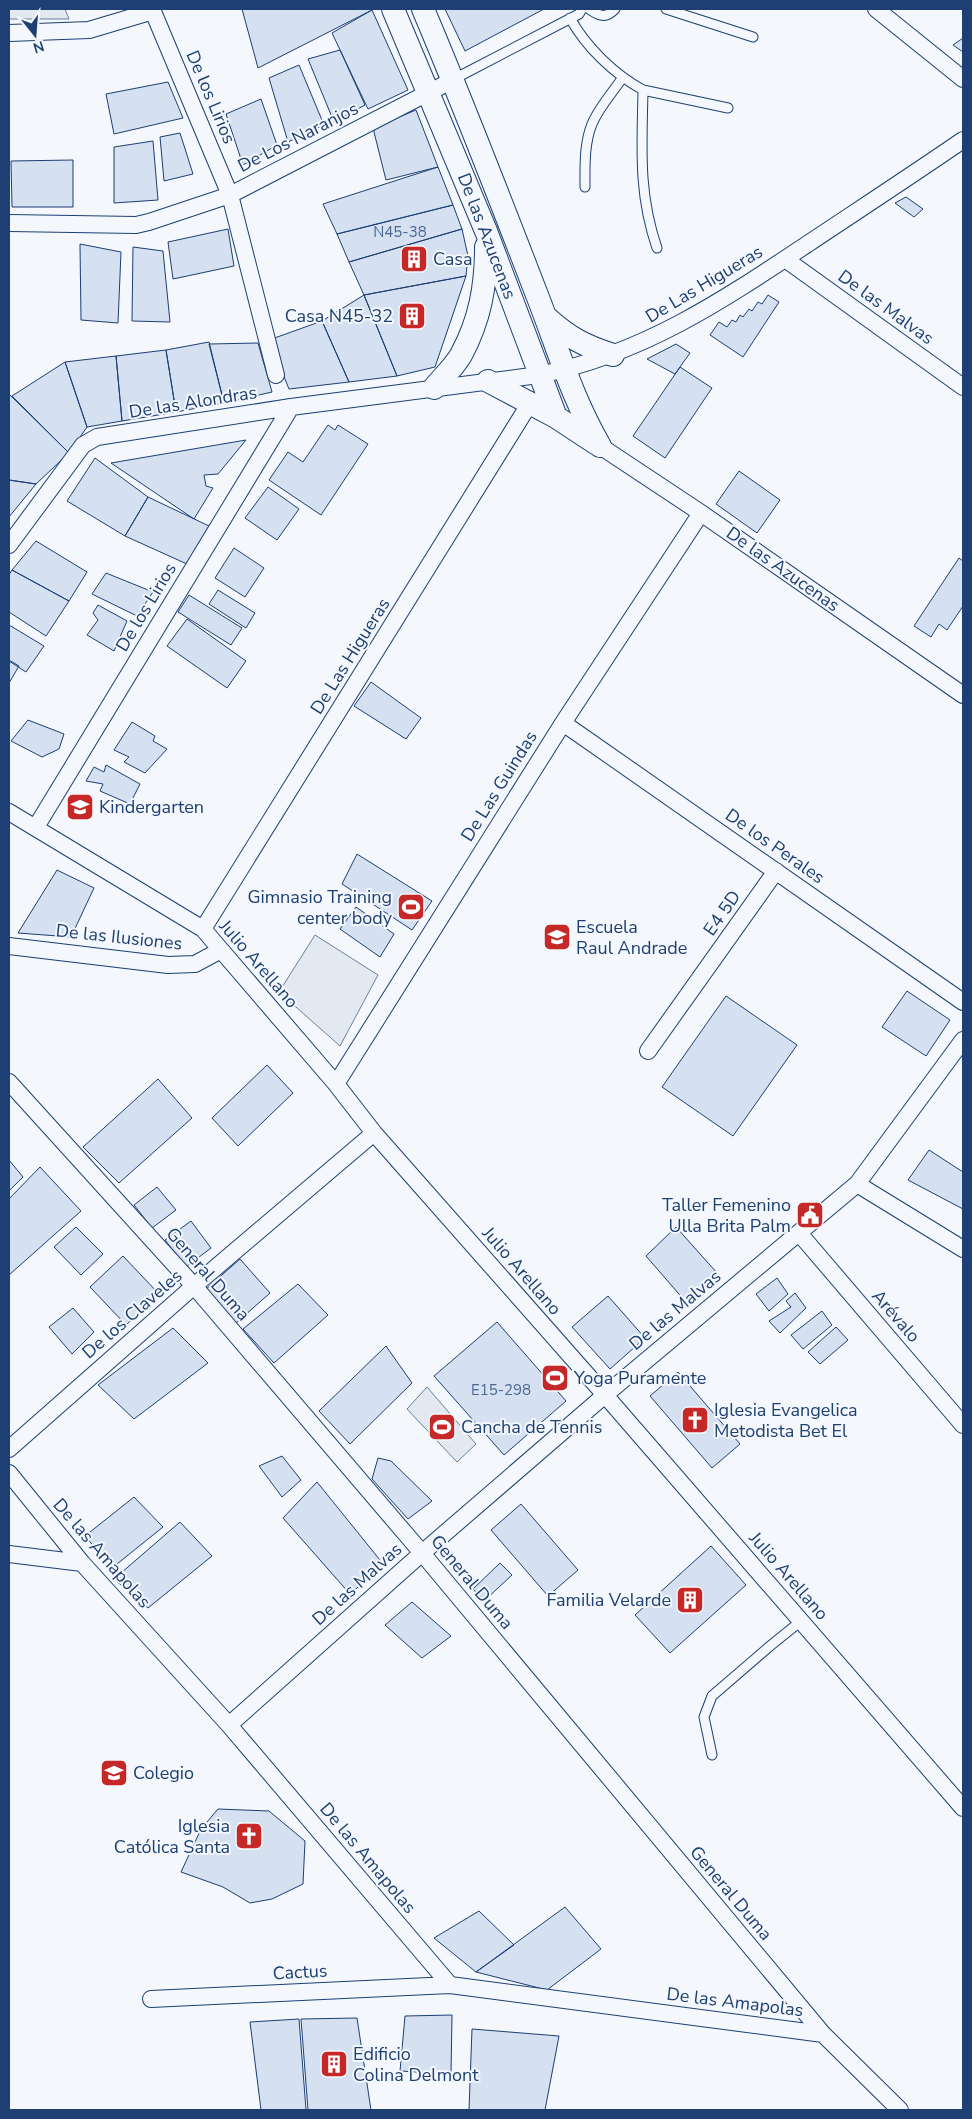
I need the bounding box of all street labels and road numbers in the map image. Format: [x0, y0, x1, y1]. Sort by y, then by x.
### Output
street label: De los Lirios [181, 47, 241, 147]
street label: De Los Naranjos [234, 96, 362, 178]
street label: De las Azucenas [452, 169, 522, 303]
street label: De Las Higueras [641, 240, 767, 328]
street label: De las Malvas [833, 264, 939, 350]
street label: De las Alondras [127, 380, 259, 424]
street label: De las Azucenas [721, 521, 845, 617]
street label: De los Lirios [110, 558, 182, 656]
street label: De Las Higueras [305, 593, 395, 719]
street label: De Las Guindas [455, 726, 543, 846]
street label: De los Perales [721, 803, 829, 889]
street label: E4 5D [698, 886, 746, 940]
street label: Julio Arellano [213, 914, 304, 1013]
street label: De las Ilusiones [55, 918, 183, 956]
street label: Julio Arellano [476, 1221, 567, 1320]
street label: General Duma [161, 1222, 255, 1326]
street label: De los Claveles [77, 1264, 187, 1364]
street label: De las Malvas [624, 1264, 726, 1356]
street label: Arévalo [866, 1284, 926, 1348]
street label: De las Amapolas [48, 1493, 156, 1613]
street label: Julio Arellano [743, 1526, 834, 1625]
street label: General Duma [425, 1530, 519, 1634]
street label: De las Malvas [307, 1537, 407, 1631]
street label: De las Amapolas [315, 1798, 421, 1918]
street label: General Duma [684, 1841, 778, 1945]
street label: Cactus [272, 1959, 328, 1985]
street label: De las Amapolas [665, 1982, 805, 2022]

